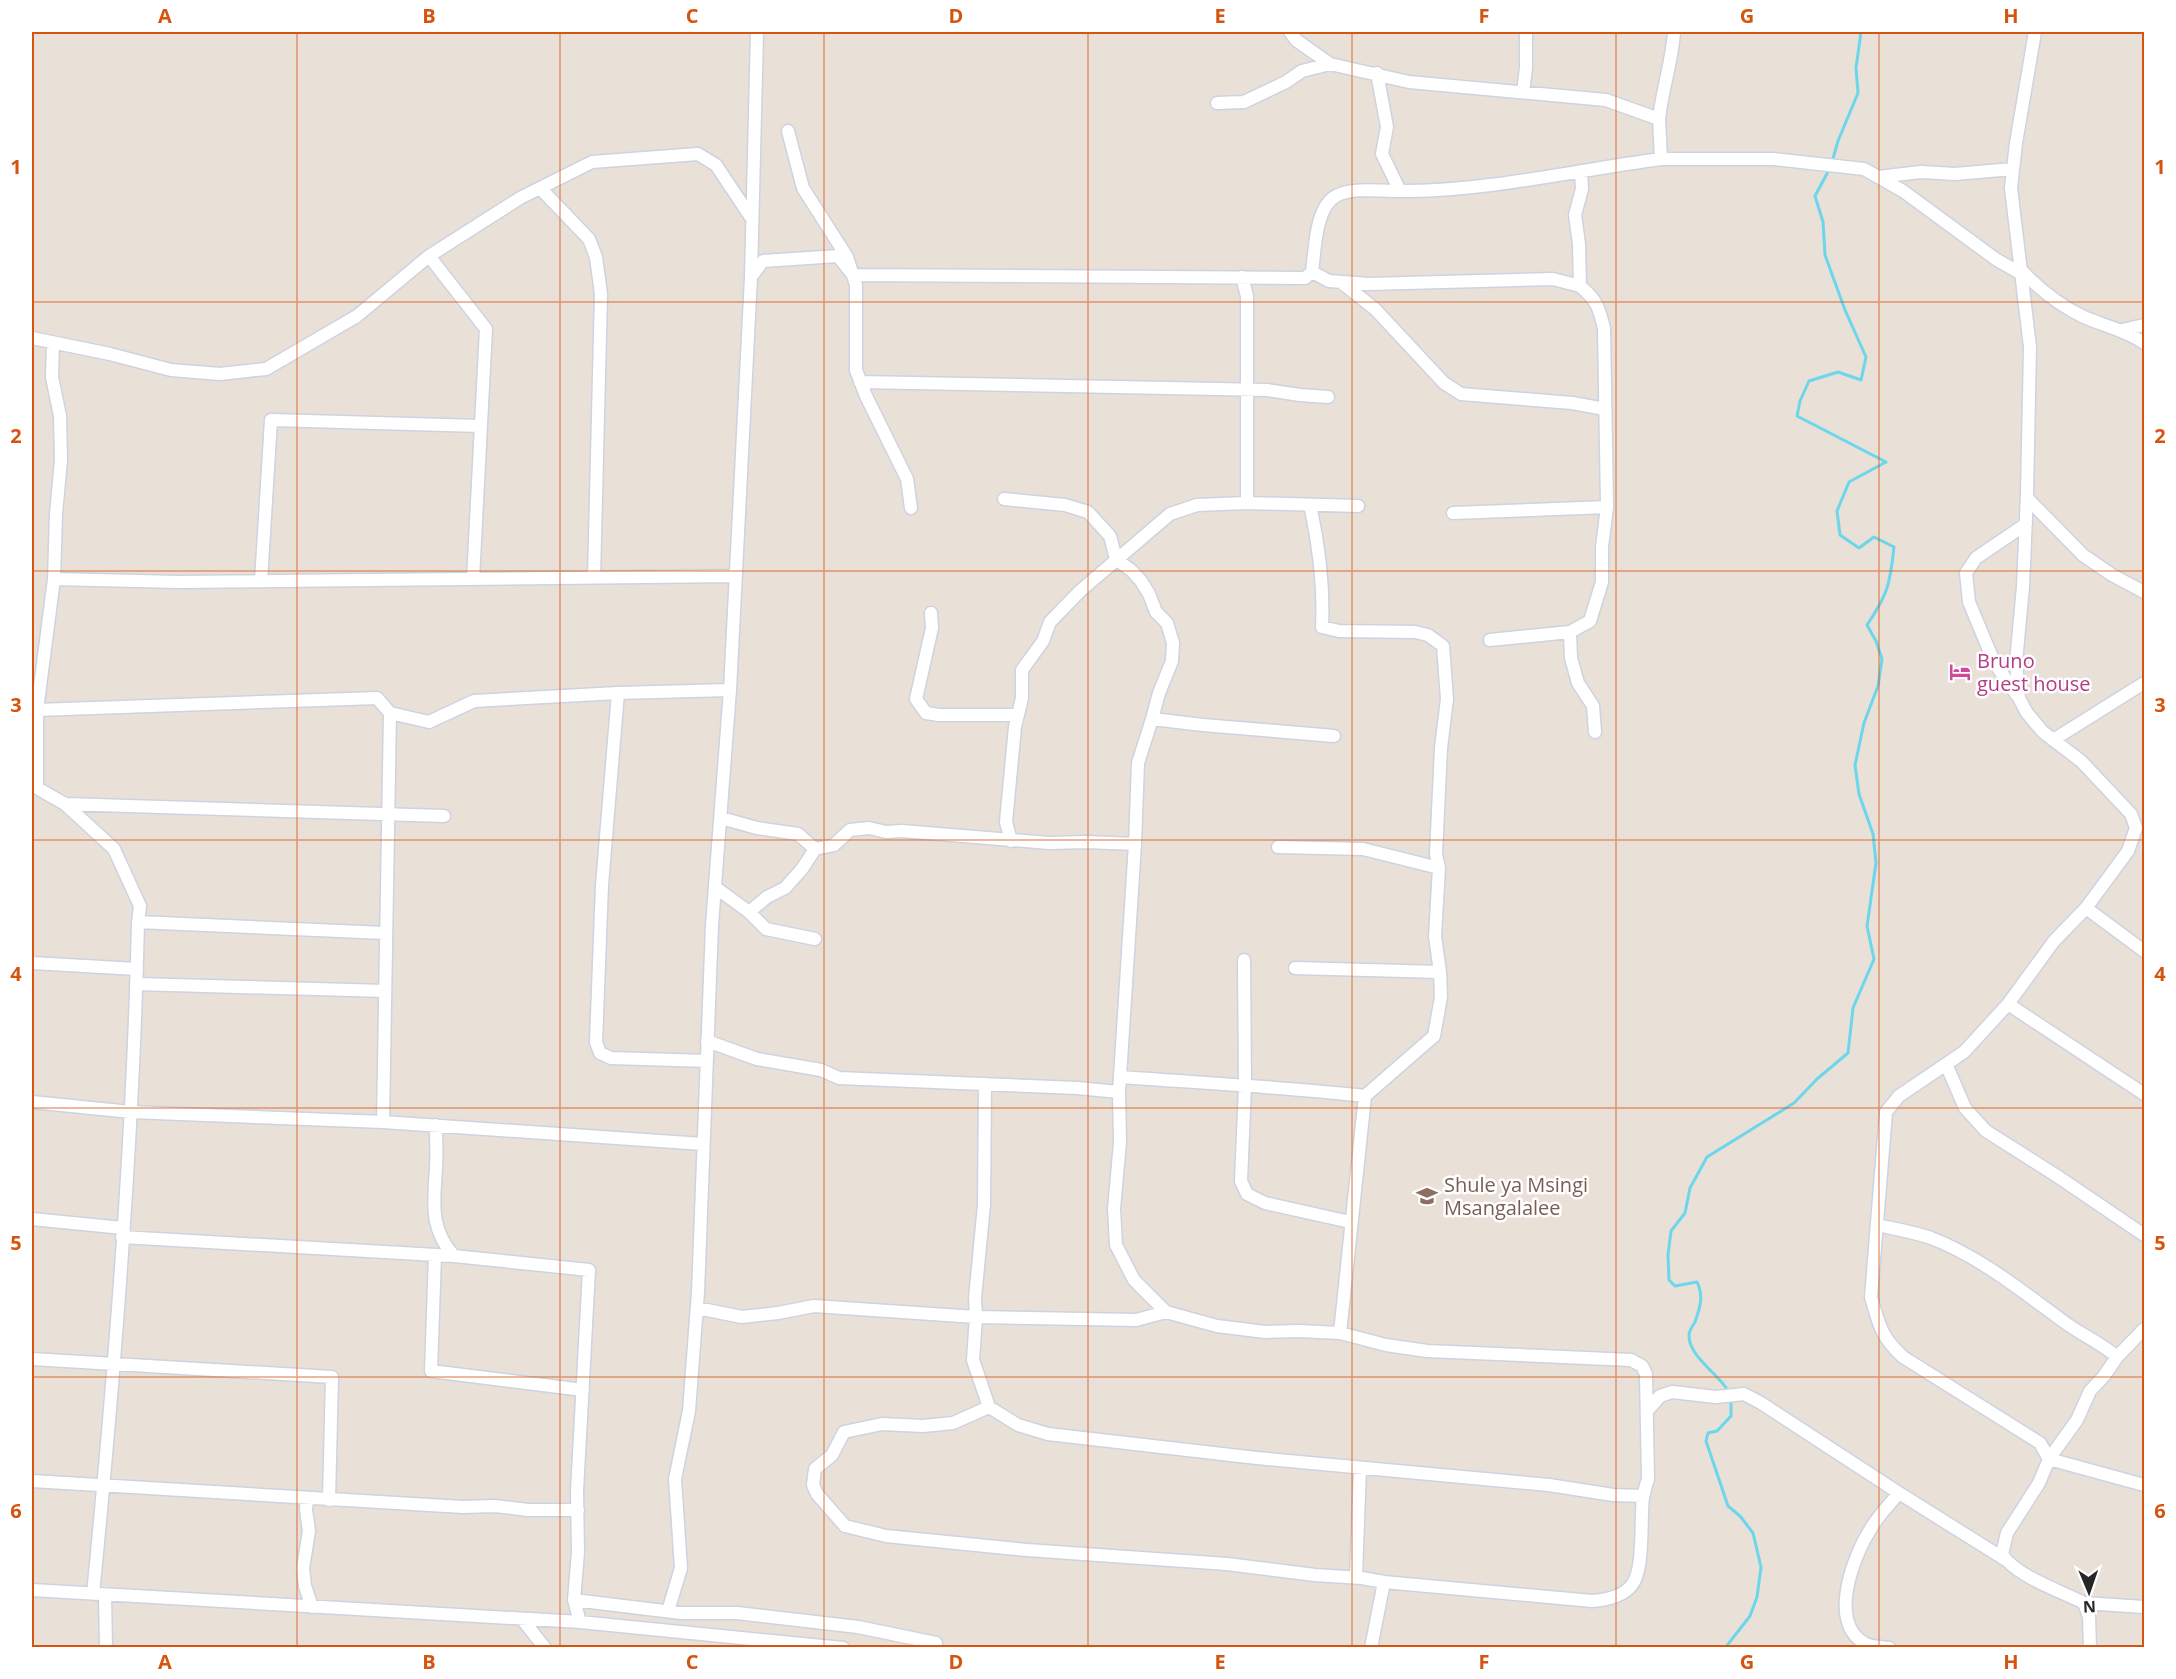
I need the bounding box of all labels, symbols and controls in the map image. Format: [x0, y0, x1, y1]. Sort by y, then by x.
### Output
text: A [158, 2, 172, 29]
text: B [422, 2, 436, 29]
text: C [686, 2, 699, 29]
text: D [949, 2, 963, 29]
text: E [1214, 2, 1226, 29]
text: F [1479, 2, 1489, 29]
text: G [1740, 2, 1754, 29]
text: H [2003, 2, 2019, 29]
text: 1 [10, 153, 22, 180]
text: 1 [2154, 153, 2166, 180]
text: 2 [10, 422, 22, 449]
text: 2 [2154, 422, 2166, 449]
place label: Bruno guest house [1977, 647, 2091, 697]
hotel icon: Bruno guest house [1948, 660, 1972, 684]
text: 3 [10, 691, 22, 718]
text: 3 [2154, 691, 2166, 718]
text: 4 [10, 960, 22, 987]
text: 4 [2154, 960, 2166, 987]
place label: Shule ya Msingi Msangalalee [1444, 1171, 1588, 1221]
school or university icon: Shule ya Msingi Msangalalee [1415, 1184, 1439, 1208]
text: 5 [10, 1229, 22, 1256]
text: 5 [2154, 1229, 2166, 1256]
text: 6 [10, 1497, 22, 1524]
text: 6 [2154, 1497, 2166, 1524]
north arrow [2059, 1562, 2119, 1622]
text: N [2083, 1596, 2096, 1618]
text: A [158, 1648, 172, 1675]
text: B [422, 1648, 436, 1675]
text: C [686, 1648, 699, 1675]
text: D [949, 1648, 963, 1675]
text: E [1214, 1648, 1226, 1675]
text: F [1479, 1648, 1489, 1675]
text: G [1740, 1648, 1754, 1675]
text: H [2003, 1648, 2019, 1675]

